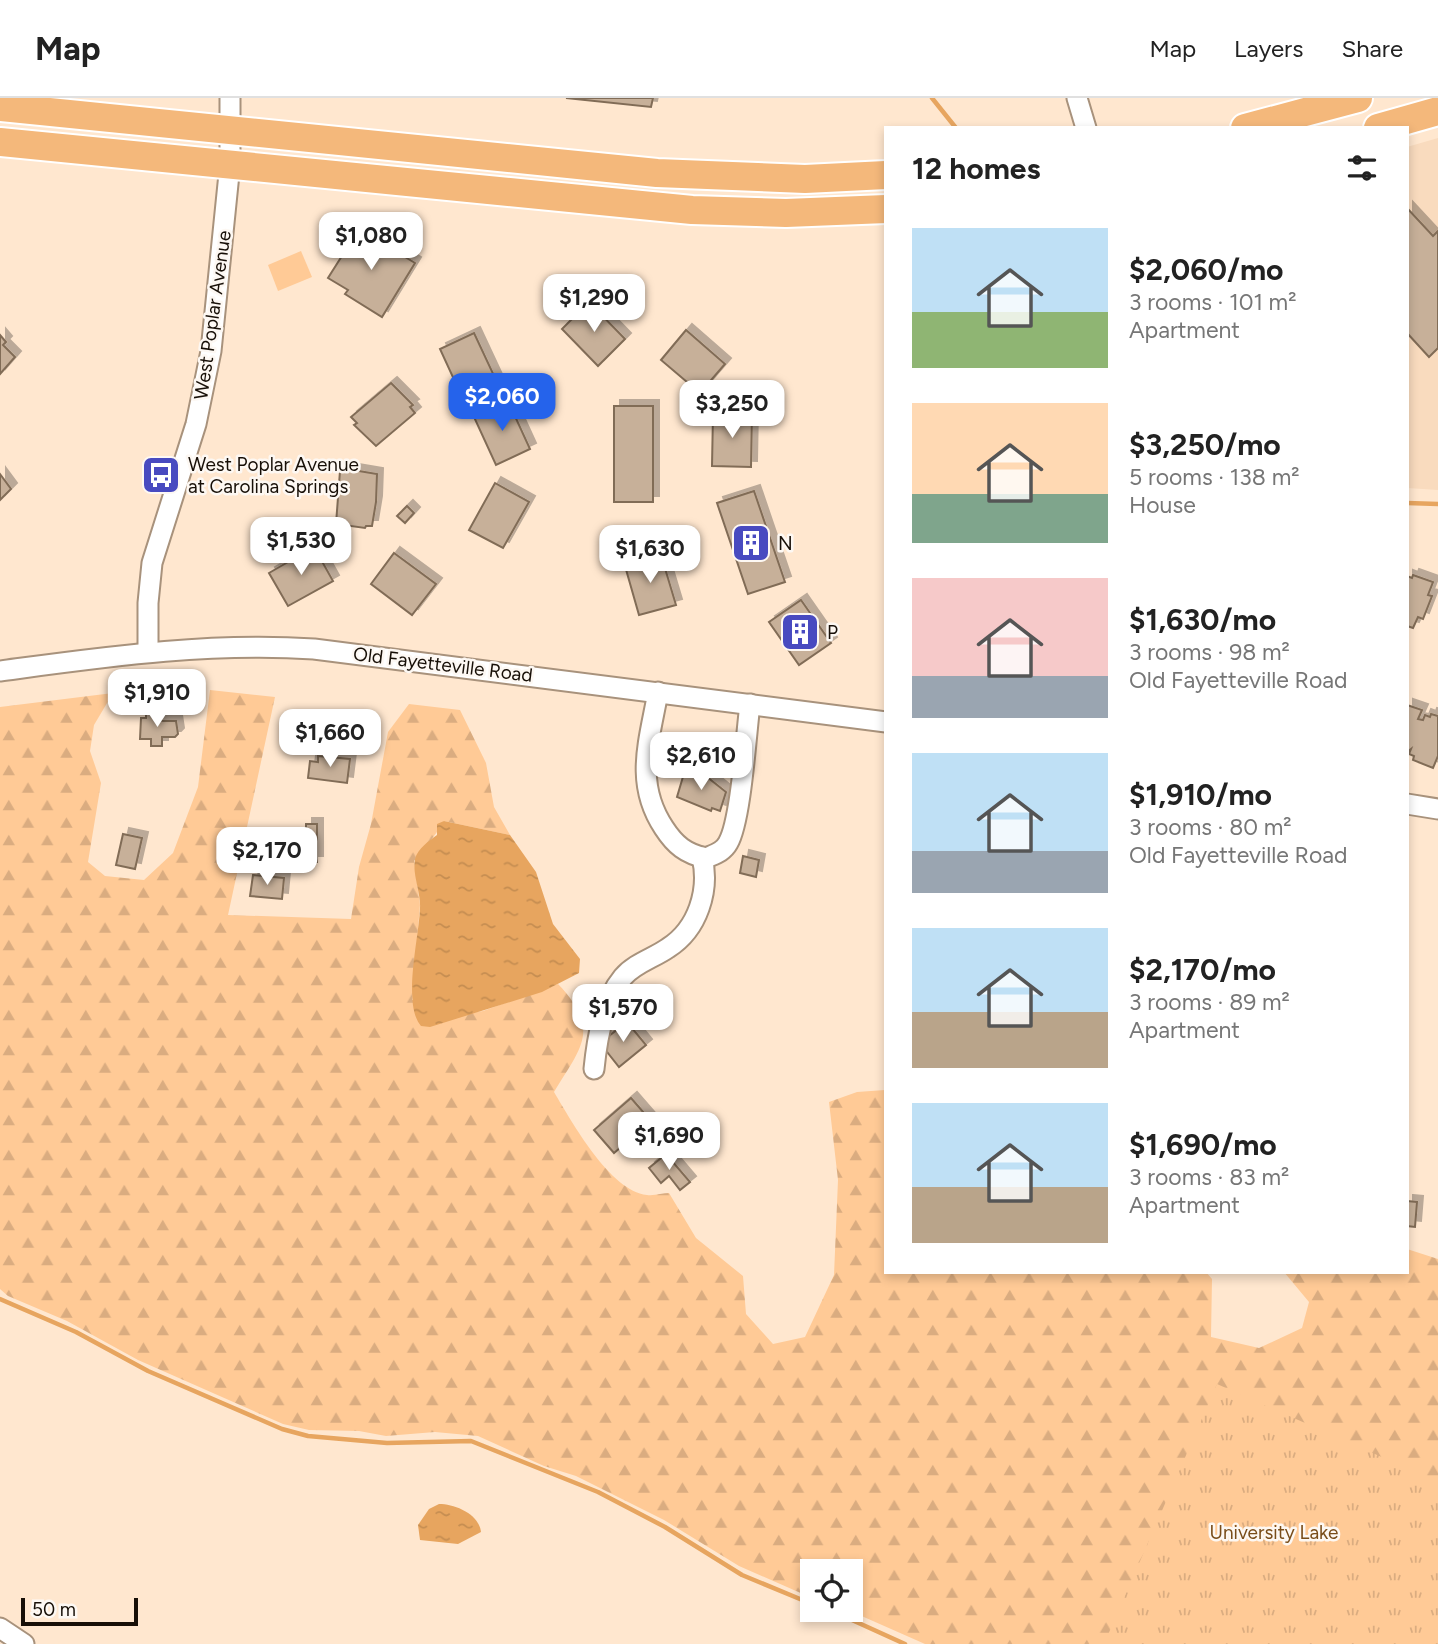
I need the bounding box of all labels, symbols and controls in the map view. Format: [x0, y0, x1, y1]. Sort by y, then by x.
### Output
text: Map [35, 29, 101, 68]
text: Map [1149, 34, 1196, 63]
text: Layers [1234, 34, 1303, 63]
text: Share [1341, 34, 1403, 63]
icon: filters [1343, 149, 1381, 187]
text: 12 homes [912, 150, 1040, 187]
pin: $1,080 [314, 212, 428, 272]
text: $1,080 [335, 221, 407, 249]
street label: West Poplar Avenue [189, 229, 236, 401]
text: $2,060/mo [1129, 251, 1284, 288]
icon: home [968, 256, 1052, 340]
pin: $1,290 [537, 274, 651, 334]
text: $1,290 [559, 283, 629, 311]
text: 3 rooms · 101 m² [1129, 288, 1296, 316]
text: Apartment [1129, 316, 1240, 344]
pin: $2,060 [445, 374, 559, 433]
pin: $3,250 [675, 380, 789, 440]
text: $2,060 [464, 382, 540, 410]
text: $3,250 [695, 389, 769, 417]
text: $3,250/mo [1129, 426, 1281, 463]
icon: home [968, 431, 1052, 515]
place label: West Poplar Avenue at Carolina Springs [188, 453, 359, 498]
bus stop icon: West Poplar Avenue at Carolina Springs [140, 454, 182, 496]
text: 5 rooms · 138 m² [1129, 463, 1300, 491]
text: House [1129, 491, 1196, 519]
pin: $1,530 [244, 518, 358, 577]
building icon: N [730, 522, 772, 564]
text: $1,530 [266, 526, 336, 554]
pin: $1,630 [593, 526, 707, 585]
place label: N [778, 532, 793, 555]
text: $1,630 [615, 534, 685, 562]
text: $1,630/mo [1129, 601, 1276, 638]
icon: home [968, 606, 1052, 690]
building icon: P [779, 611, 821, 653]
place label: P [827, 621, 838, 644]
text: 3 rooms · 98 m² [1129, 638, 1290, 666]
street label: Old Fayetteville Road [352, 642, 534, 687]
text: Old Fayetteville Road [1129, 666, 1348, 694]
pin: $1,910 [100, 670, 214, 729]
text: $1,910 [124, 678, 190, 706]
pin: $1,660 [273, 710, 387, 769]
text: $1,660 [295, 718, 365, 746]
pin: $2,610 [644, 732, 758, 792]
text: $2,610 [666, 741, 736, 769]
text: $1,910/mo [1129, 776, 1272, 813]
icon: home [968, 781, 1052, 865]
text: 3 rooms · 80 m² [1129, 813, 1292, 841]
pin: $2,170 [210, 828, 324, 887]
text: $2,170 [232, 836, 302, 864]
text: Old Fayetteville Road [1129, 841, 1348, 869]
text: $2,170/mo [1129, 951, 1276, 988]
icon: home [968, 956, 1052, 1040]
pin: $1,570 [566, 984, 680, 1044]
text: 3 rooms · 89 m² [1129, 988, 1290, 1016]
text: $1,570 [588, 993, 658, 1021]
text: Apartment [1129, 1016, 1240, 1044]
pin: $1,690 [612, 1112, 726, 1172]
text: $1,690 [634, 1121, 704, 1149]
text: $1,690/mo [1129, 1126, 1277, 1163]
icon: home [968, 1131, 1052, 1215]
text: 3 rooms · 83 m² [1129, 1163, 1289, 1191]
text: Apartment [1129, 1191, 1240, 1219]
park label: University Lake [1210, 1521, 1338, 1544]
map controls [800, 1559, 863, 1622]
button: locate [800, 1559, 863, 1622]
scale bar [21, 1595, 138, 1627]
text: 50 m [32, 1598, 76, 1621]

